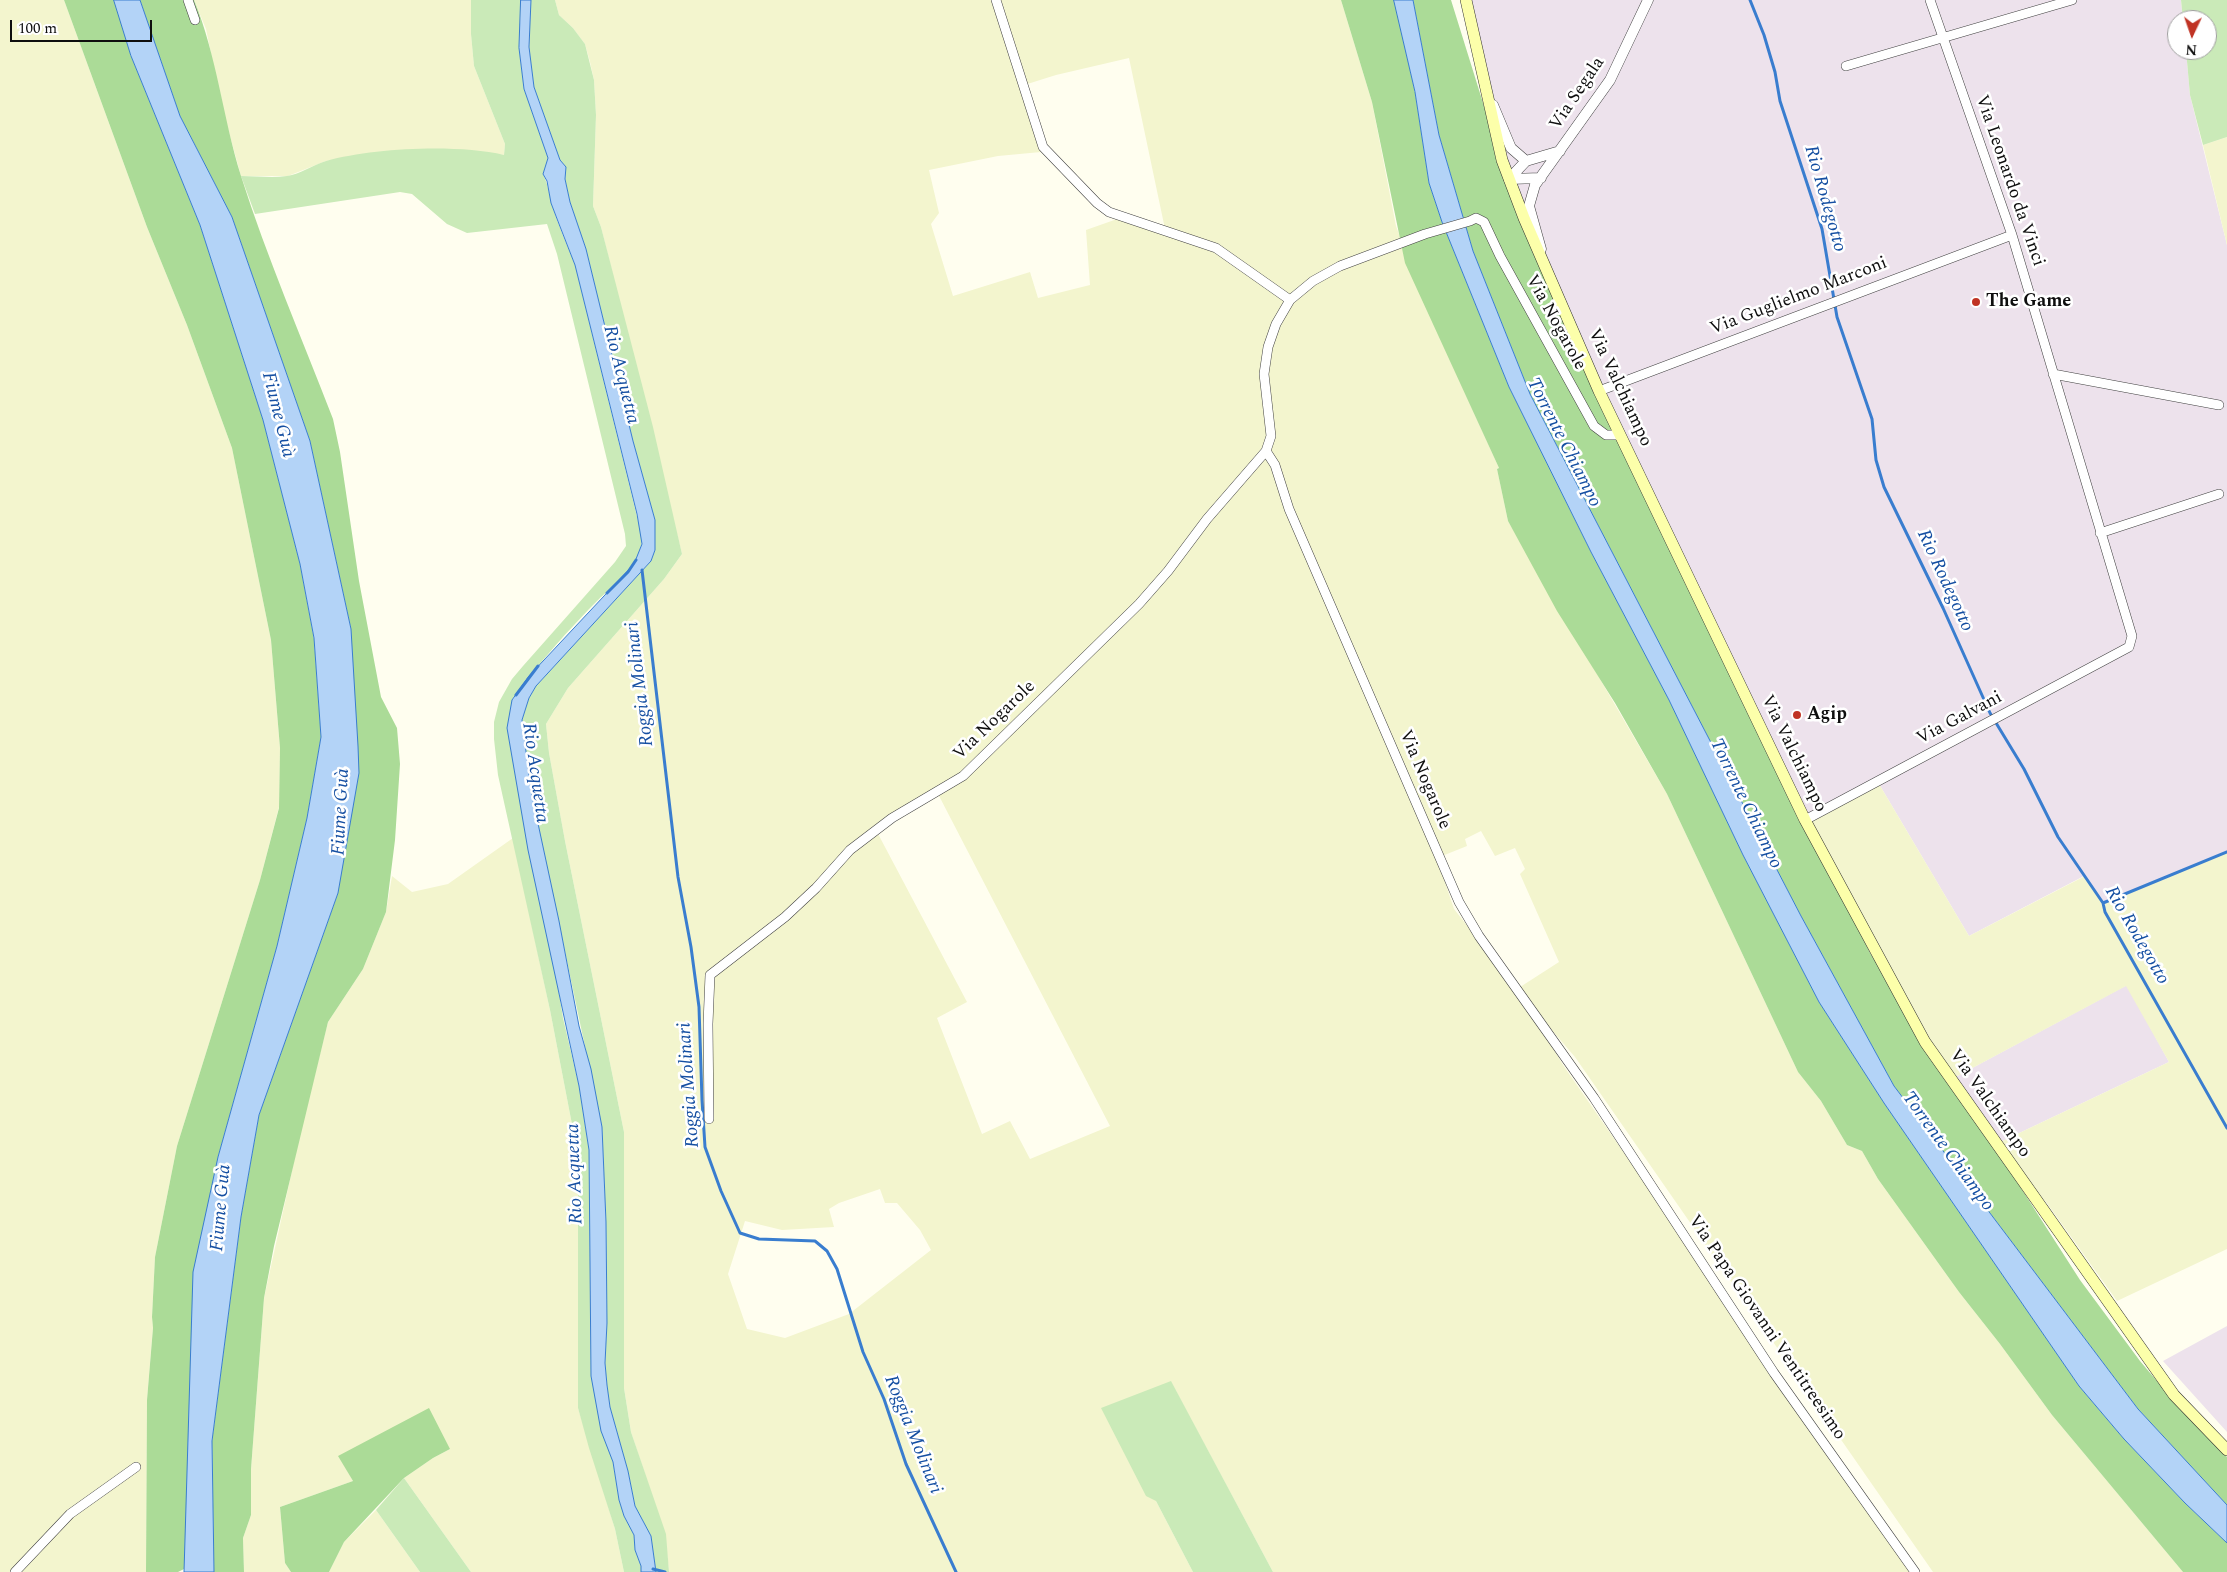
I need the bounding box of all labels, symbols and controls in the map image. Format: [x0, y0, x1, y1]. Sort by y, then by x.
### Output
scale bar [12, 10, 155, 42]
north arrow [2167, 10, 2217, 60]
text: 100 m [18, 17, 57, 40]
text: N [2185, 39, 2198, 60]
street label: Via Segala [1546, 53, 1610, 135]
street label: Via Leonardo da Vinci [1970, 93, 2048, 269]
water label: Rio Rodegotto [1798, 143, 1850, 255]
street label: Via Guglielmo Marconi [1707, 253, 1891, 341]
street label: Via Nogarole [1520, 272, 1590, 374]
place label: The Game [1986, 291, 2071, 313]
marker: The Game [1970, 296, 1982, 308]
water label: Rio Acquetta [597, 323, 643, 427]
street label: Via Valchiampo [1582, 326, 1656, 450]
water label: Fiume Guà [255, 370, 299, 460]
water label: Torrente Chiampo [1521, 374, 1605, 512]
water label: Rio Rodegotto [1910, 526, 1978, 636]
water label: Roggia Molinari [622, 620, 660, 748]
street label: Via Nogarole [949, 677, 1041, 765]
street label: Via Galvani [1914, 688, 2006, 750]
street label: Via Valchiampo [1755, 692, 1831, 816]
place label: Agip [1807, 704, 1847, 726]
marker: Agip [1791, 709, 1803, 721]
water label: Rio Acquetta [516, 721, 552, 825]
street label: Via Nogarole [1393, 727, 1455, 833]
water label: Torrente Chiampo [1704, 735, 1786, 873]
water label: Fiume Guà [328, 768, 356, 856]
water label: Rio Rodegotto [2099, 883, 2173, 989]
water label: Roggia Molinari [674, 1021, 706, 1149]
street label: Via Valchiampo [1944, 1046, 2034, 1162]
water label: Torrente Chiampo [1896, 1088, 1998, 1216]
water label: Rio Acquetta [563, 1123, 589, 1225]
water label: Fiume Guà [207, 1164, 237, 1252]
street label: Via Papa Giovanni Ventitreesimo [1682, 1211, 1850, 1445]
water label: Roggia Molinari [878, 1372, 946, 1498]

